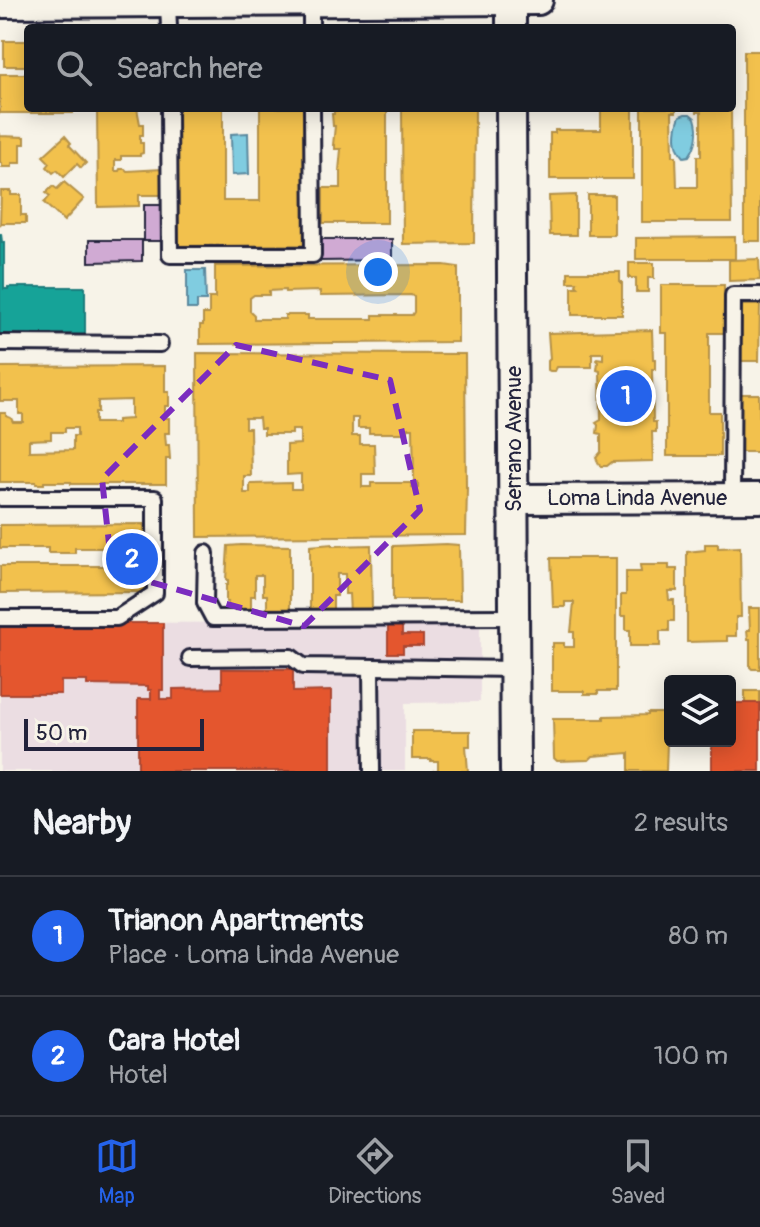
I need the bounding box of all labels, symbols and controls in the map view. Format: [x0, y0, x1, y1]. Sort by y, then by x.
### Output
search box [24, 24, 736, 112]
icon: search [52, 46, 96, 90]
text: Search here [116, 50, 263, 87]
your location [358, 252, 398, 292]
street label: Serrano Avenue [500, 366, 528, 512]
pin: 1 [600, 366, 652, 426]
street label: Loma Linda Avenue [547, 484, 727, 512]
pin: 2 [106, 529, 158, 589]
map controls [664, 675, 736, 747]
button: layers [664, 675, 736, 747]
scale bar [24, 715, 204, 751]
text: 50 m [36, 719, 87, 747]
text: Nearby [32, 802, 131, 845]
text: 2 results [634, 807, 728, 839]
text: Trianon Apartments [108, 902, 363, 939]
text: 1 [53, 920, 63, 952]
text: 80 m [668, 920, 728, 952]
text: Place · Loma Linda Avenue [108, 939, 399, 971]
text: Cara Hotel [108, 1022, 241, 1059]
text: 2 [51, 1040, 65, 1072]
text: 100 m [654, 1040, 728, 1072]
text: Hotel [108, 1059, 168, 1091]
tab: Map [95, 1134, 139, 1210]
tab: Directions [328, 1134, 421, 1210]
tab: Saved [611, 1134, 665, 1210]

